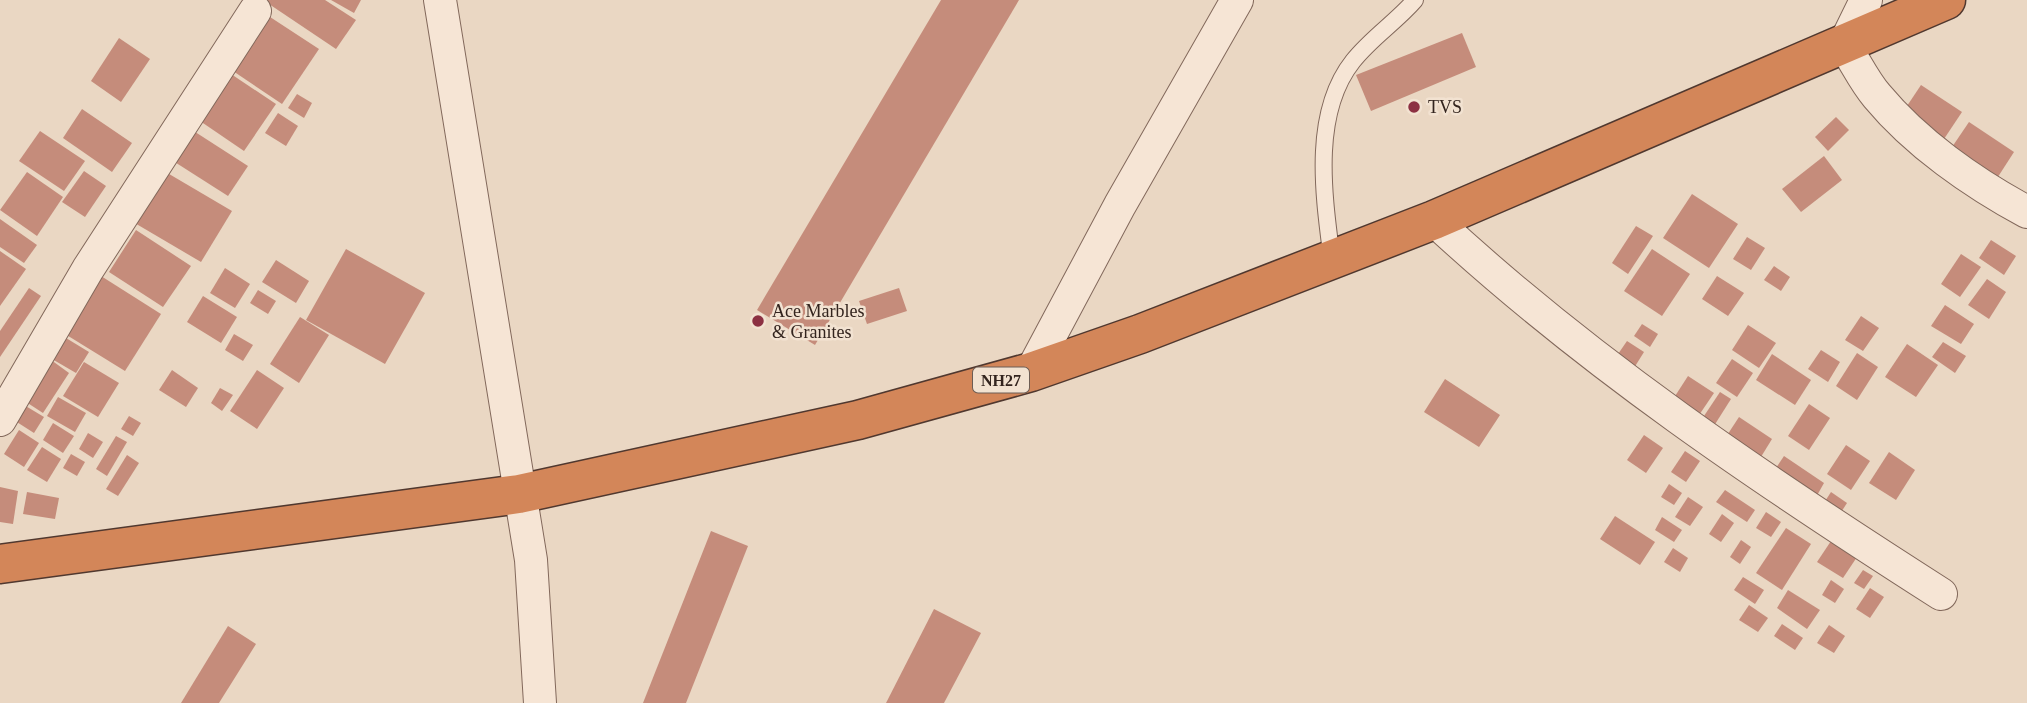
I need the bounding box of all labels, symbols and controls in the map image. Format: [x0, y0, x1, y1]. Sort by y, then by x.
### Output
place label: TVS [1428, 97, 1462, 117]
marker: TVS [1406, 99, 1422, 115]
place label: Ace Marbles & Granites [772, 301, 864, 342]
marker: Ace Marbles & Granites [750, 313, 766, 329]
road number: NH27 [973, 368, 1029, 392]

